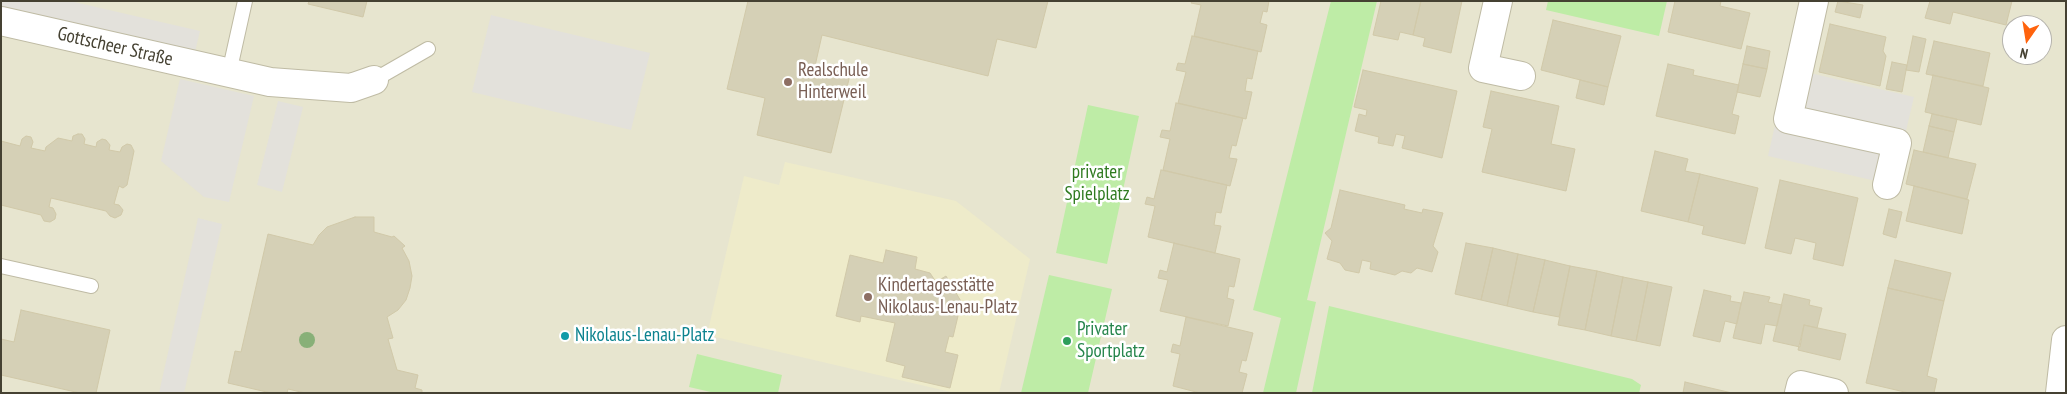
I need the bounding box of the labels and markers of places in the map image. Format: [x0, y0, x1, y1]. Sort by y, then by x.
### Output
place label: Realschule Hinterweil [798, 60, 868, 104]
marker: Realschule Hinterweil [782, 76, 794, 88]
place label: Kindertagesstätte Nikolaus-Lenau-Platz [878, 275, 1017, 319]
marker: Kindertagesstätte Nikolaus-Lenau-Platz [862, 291, 874, 303]
place label: Privater Sportplatz [1077, 319, 1145, 363]
place label: Nikolaus-Lenau-Platz [575, 325, 714, 347]
marker: Nikolaus-Lenau-Platz [559, 330, 571, 342]
marker: Privater Sportplatz [1061, 335, 1073, 347]

